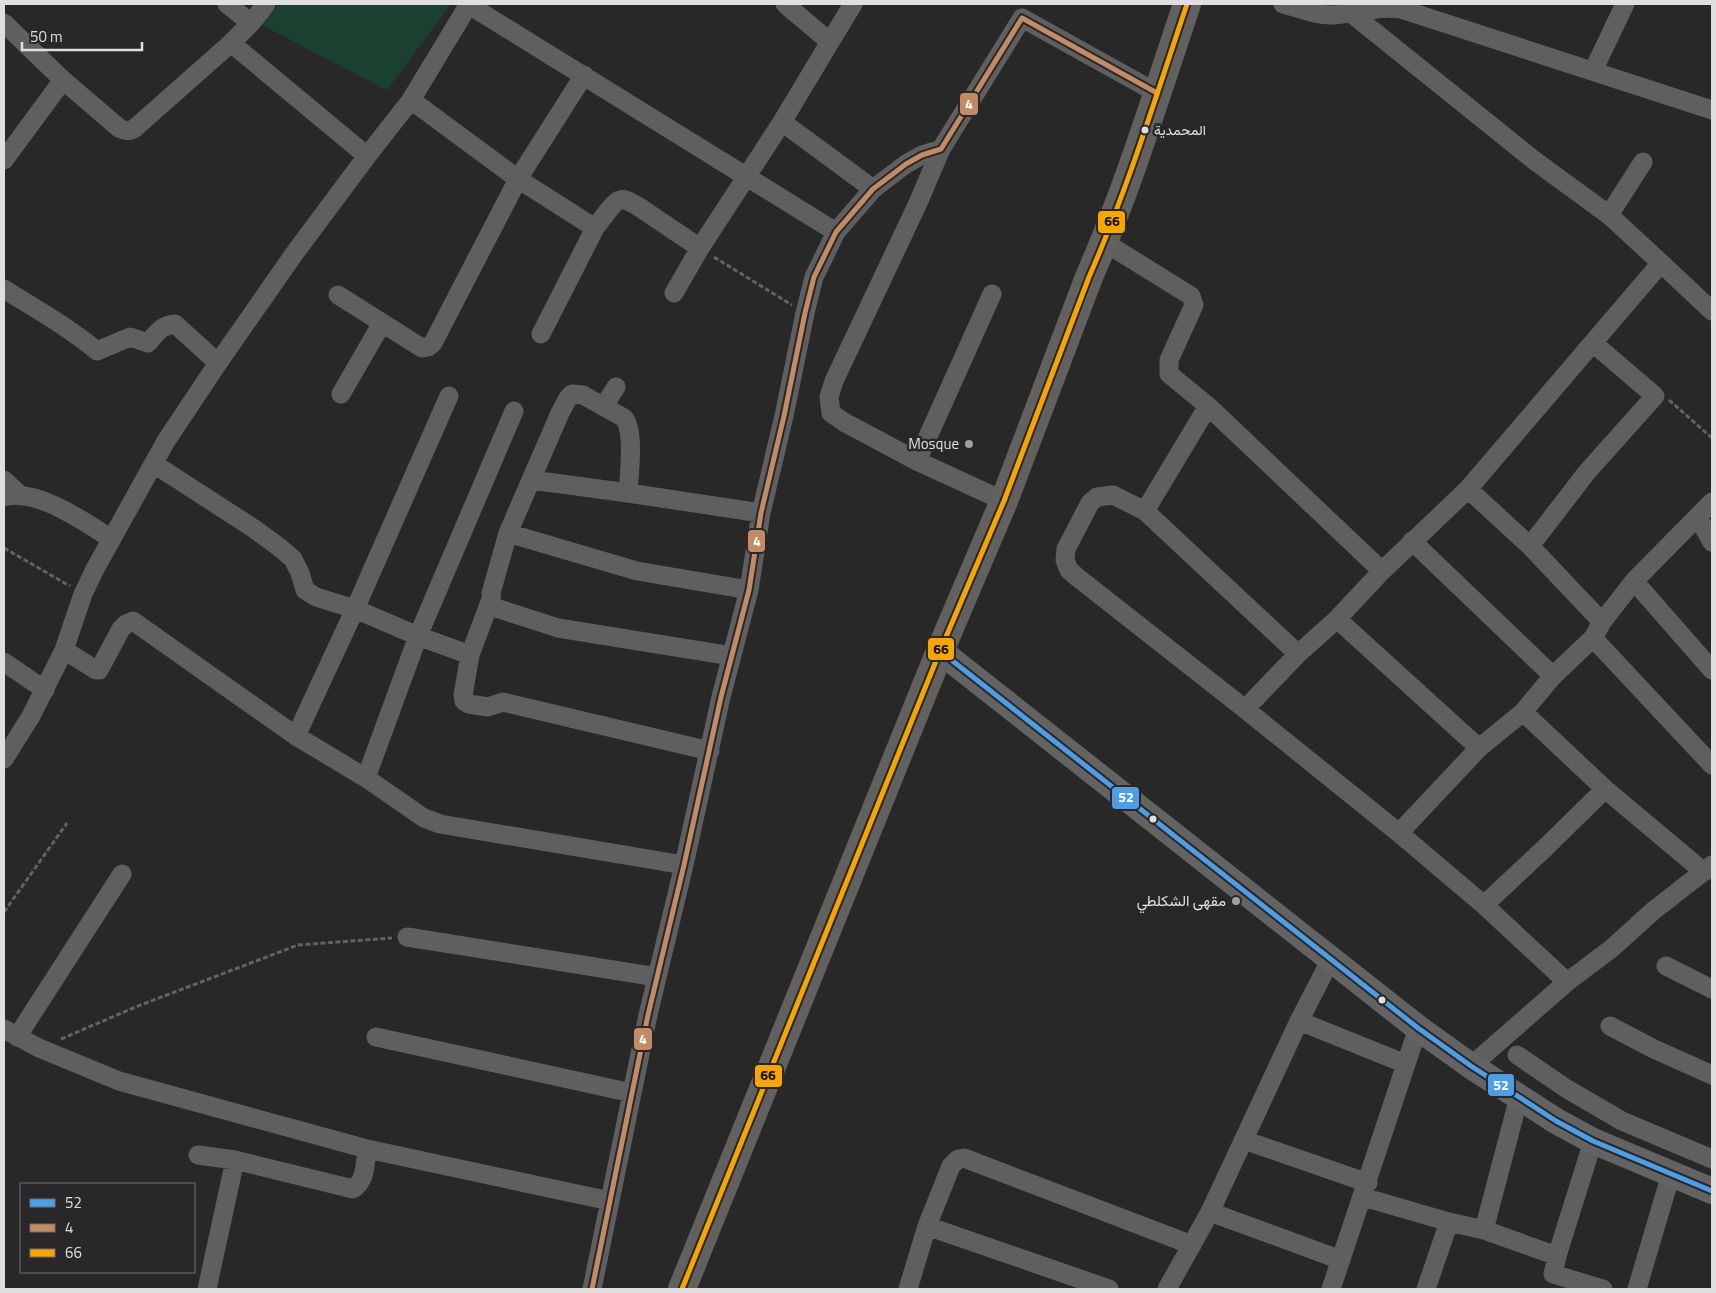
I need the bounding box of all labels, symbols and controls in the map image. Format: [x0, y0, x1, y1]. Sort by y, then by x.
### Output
scale bar [22, 20, 142, 52]
text: 50 m [30, 25, 63, 48]
line badge: 4 [959, 92, 979, 116]
text: 4 [965, 93, 973, 114]
place label: المحمدية [1154, 119, 1206, 140]
marker: المحمدية [1140, 125, 1150, 135]
line badge: 66 [1097, 210, 1126, 234]
text: 66 [1104, 210, 1120, 231]
place label: Mosque [908, 432, 959, 455]
marker: Mosque [963, 438, 975, 450]
line badge: 4 [747, 529, 766, 553]
text: 4 [753, 530, 761, 551]
line badge: 66 [927, 637, 955, 661]
text: 66 [933, 638, 949, 659]
line badge: 52 [1111, 786, 1140, 810]
text: 52 [1118, 786, 1134, 807]
unlabelled marker [1148, 814, 1158, 824]
place label: مقهى الشكلطي [1137, 889, 1226, 914]
marker: مقهى الشكلطي [1230, 895, 1242, 907]
unlabelled marker [1377, 995, 1387, 1005]
line badge: 4 [633, 1027, 653, 1051]
text: 4 [639, 1028, 647, 1049]
line badge: 66 [754, 1064, 783, 1088]
text: 66 [760, 1064, 776, 1085]
line badge: 52 [1487, 1073, 1515, 1097]
text: 52 [1493, 1074, 1509, 1095]
legend [20, 1183, 195, 1273]
text: 52 [65, 1191, 82, 1214]
text: 4 [65, 1216, 73, 1239]
text: 66 [65, 1241, 82, 1264]

